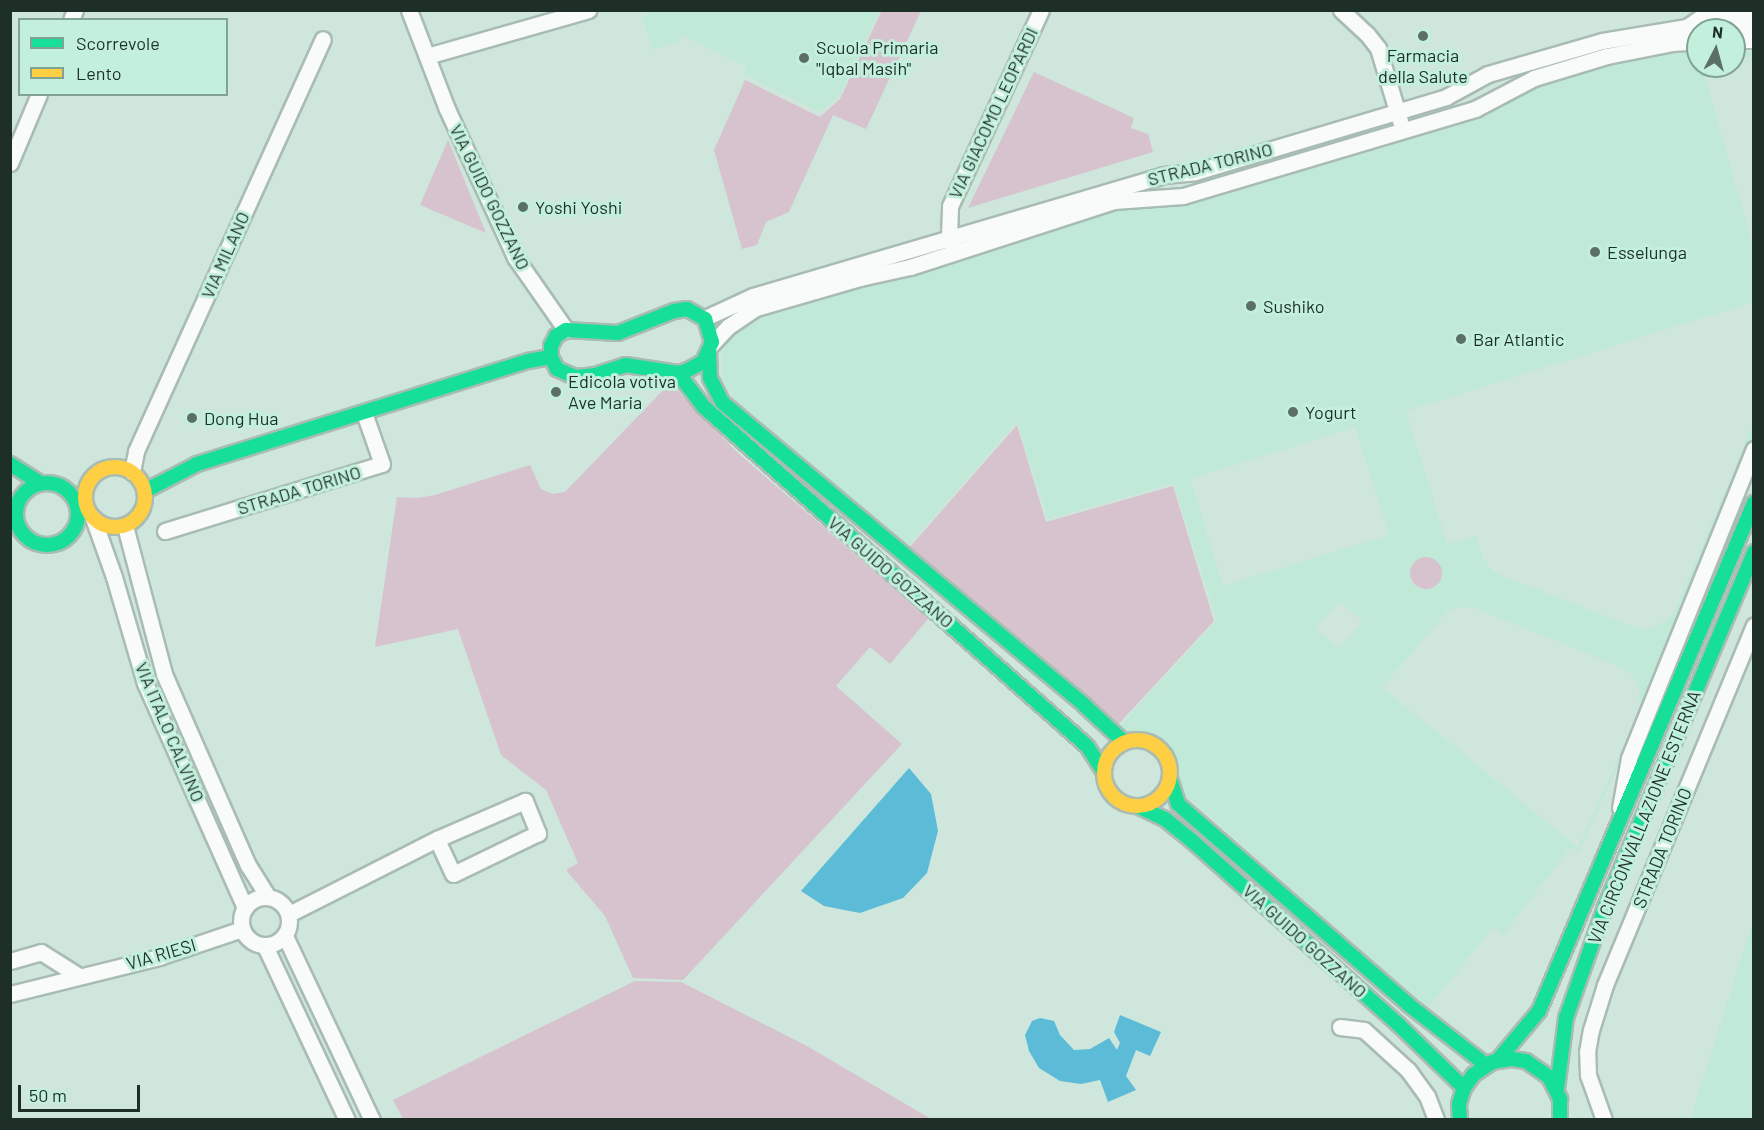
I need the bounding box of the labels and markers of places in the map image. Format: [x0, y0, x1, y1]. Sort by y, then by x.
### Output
marker: Farmacia della Salute [1416, 29, 1430, 43]
place label: Scuola Primaria "Iqbal Masih" [816, 37, 938, 80]
place label: Farmacia della Salute [1378, 45, 1468, 88]
marker: Scuola Primaria "Iqbal Masih" [797, 51, 811, 65]
place label: Yoshi Yoshi [535, 196, 622, 218]
marker: Yoshi Yoshi [516, 200, 530, 214]
place label: Esselunga [1607, 241, 1687, 263]
marker: Esselunga [1588, 245, 1602, 259]
place label: Sushiko [1263, 295, 1325, 317]
marker: Sushiko [1244, 299, 1258, 313]
place label: Bar Atlantic [1473, 328, 1564, 350]
marker: Bar Atlantic [1454, 332, 1468, 346]
place label: Edicola votiva Ave Maria [568, 371, 676, 413]
marker: Edicola votiva Ave Maria [549, 385, 563, 399]
place label: Yogurt [1305, 401, 1357, 423]
marker: Yogurt [1286, 405, 1300, 419]
place label: Dong Hua [204, 407, 278, 429]
marker: Dong Hua [185, 411, 199, 425]

